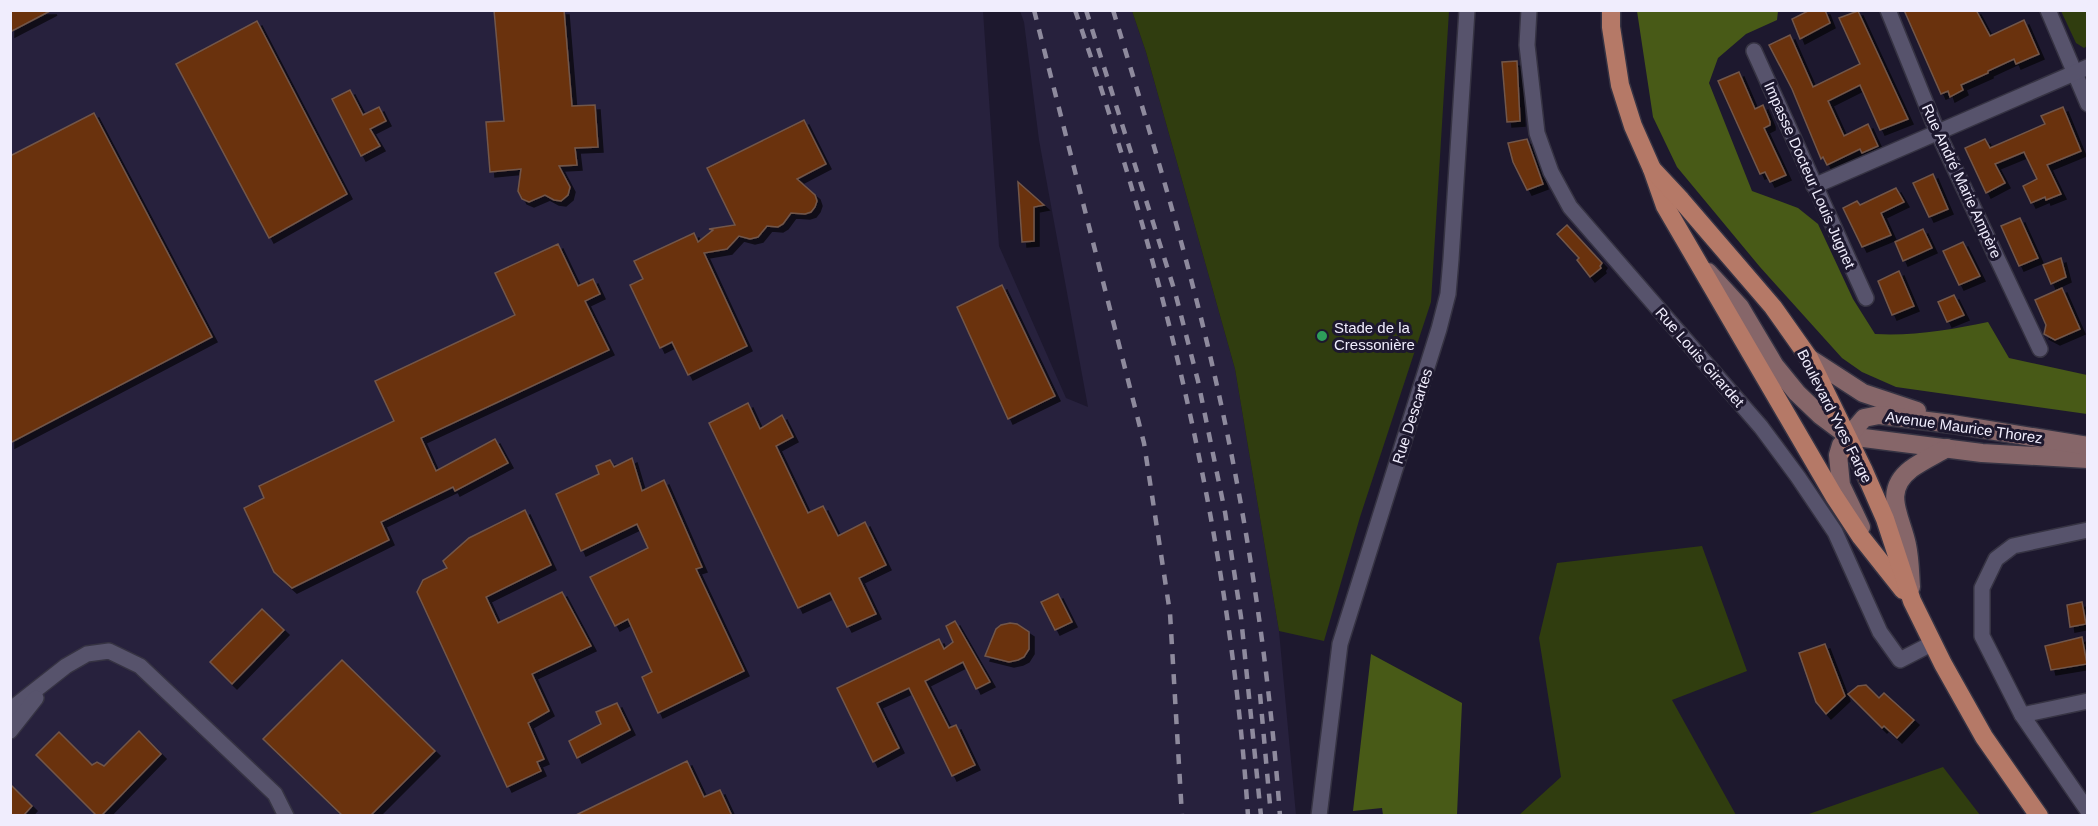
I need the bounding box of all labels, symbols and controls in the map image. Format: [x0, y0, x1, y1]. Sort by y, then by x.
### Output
street label: Impasse Docteur Louis Jugnet [1761, 79, 1859, 272]
street label: Rue André Marie Ampère [1919, 101, 2005, 261]
street label: Rue Louis Girardet [1652, 304, 1748, 411]
place label: Stade de la Cressonière [1334, 319, 1415, 353]
marker: Stade de la Cressonière [1315, 329, 1329, 343]
street label: Boulevard Yves Farge [1794, 347, 1876, 485]
street label: Rue Descartes [1389, 366, 1435, 466]
street label: Avenue Maurice Thorez [1884, 408, 2044, 446]

